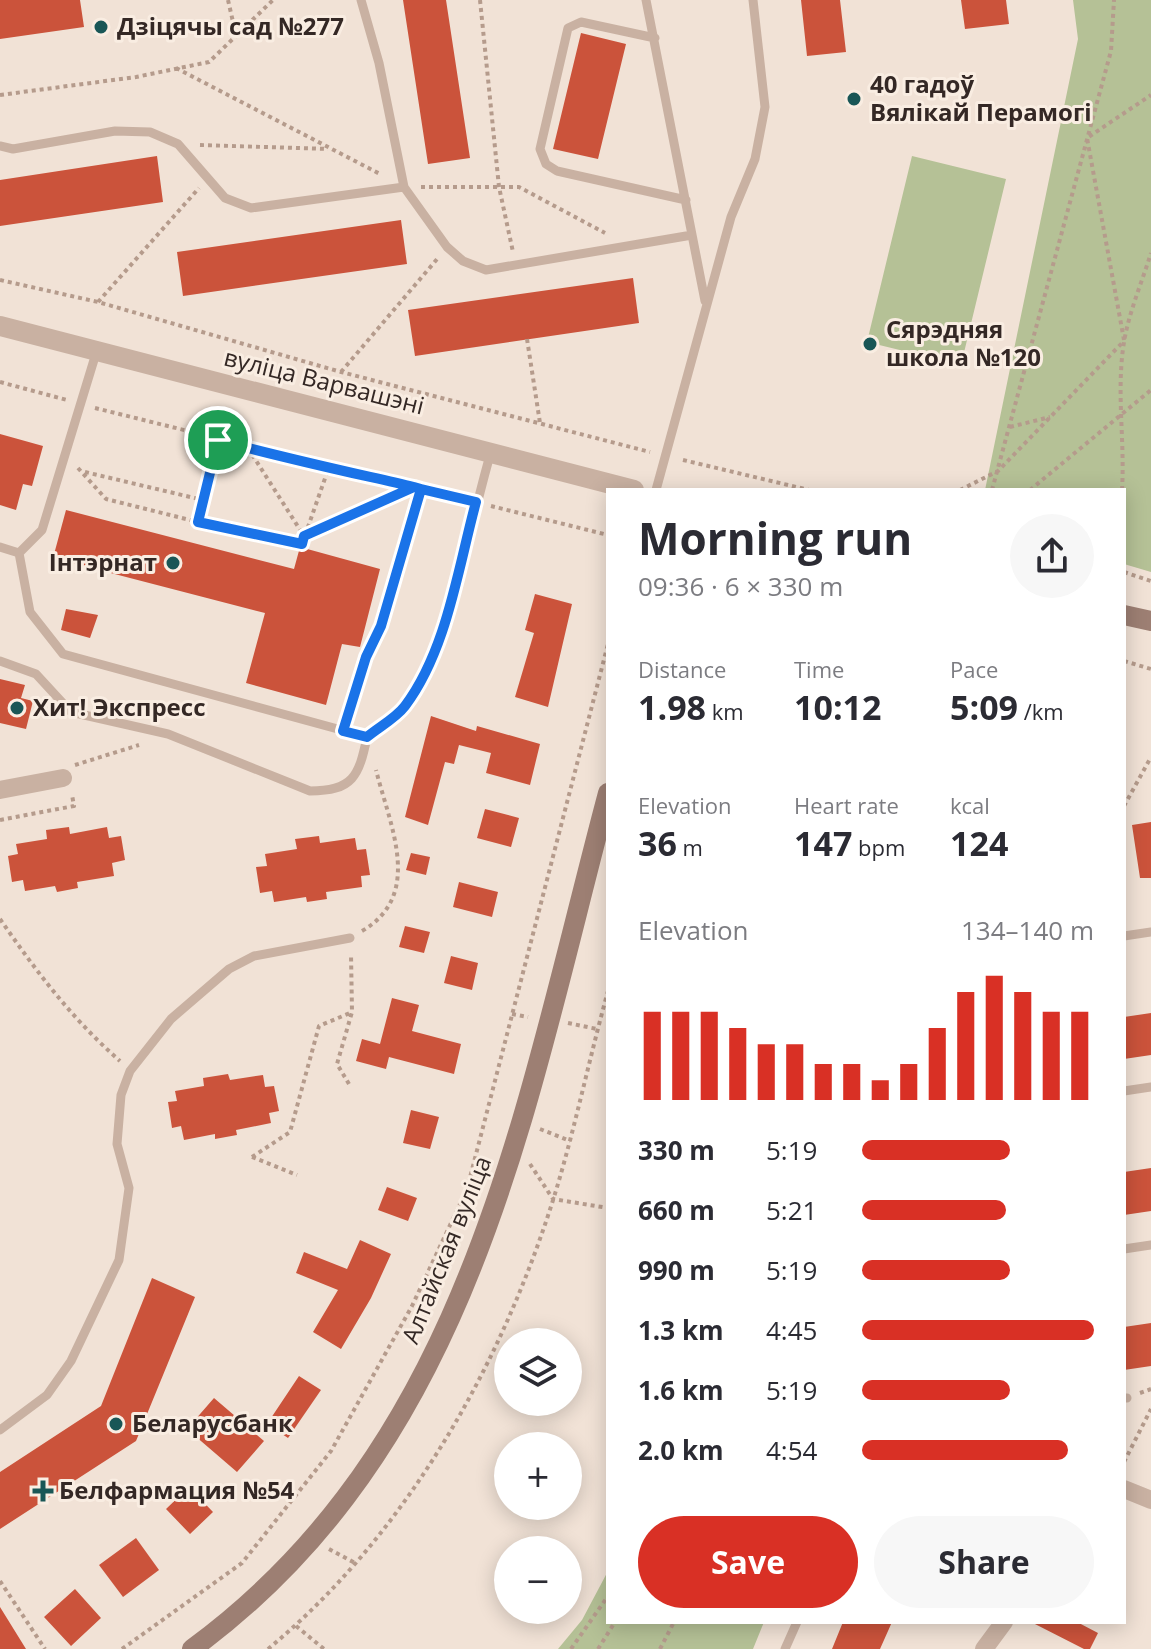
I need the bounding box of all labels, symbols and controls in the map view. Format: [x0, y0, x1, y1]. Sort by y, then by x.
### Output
place label: Дзіцячы сад №277 [117, 9, 344, 42]
marker: Дзіцячы сад №277 [92, 18, 110, 36]
place label: 40 гадоў Вялікай Перамогі [870, 67, 1092, 128]
marker: 40 гадоў Вялікай Перамогі [845, 90, 863, 108]
place label: Сярэдняя школа №120 [886, 312, 1041, 373]
marker: Сярэдняя школа №120 [861, 335, 879, 353]
street label: вуліца Варвашэні [221, 340, 428, 421]
pin [184, 406, 252, 474]
icon: arrive [196, 418, 240, 462]
text: Morning run [638, 508, 912, 568]
button: share [1010, 514, 1094, 598]
place label: Інтэрнат [49, 545, 157, 578]
marker: Інтэрнат [164, 554, 182, 572]
text: 09:36 · 6 × 330 m [638, 568, 843, 604]
text: Distance [638, 654, 726, 684]
text: Time [794, 654, 844, 684]
text: Pace [950, 654, 998, 684]
text: 1.98 [638, 684, 706, 730]
text: 10:12 [794, 684, 881, 730]
text: 5:09 [950, 684, 1018, 730]
place label: Хит! Экспресс [33, 690, 205, 723]
text: km [706, 696, 744, 726]
text: /km [1018, 696, 1064, 726]
marker: Хит! Экспресс [8, 699, 26, 717]
text: Elevation [638, 790, 731, 820]
text: Heart rate [794, 790, 899, 820]
text: kcal [950, 790, 990, 820]
text: 36 [638, 820, 677, 866]
text: 147 [794, 820, 852, 866]
text: 124 [950, 820, 1008, 866]
text: m [677, 832, 703, 862]
text: bpm [852, 832, 905, 862]
text: Elevation [638, 912, 748, 948]
text: 134–140 m [961, 912, 1094, 948]
text: 330 m [638, 1132, 715, 1168]
text: 5:19 [766, 1132, 817, 1168]
street label: Алтайская вуліца [393, 1151, 498, 1348]
text: 660 m [638, 1192, 715, 1228]
text: 5:21 [766, 1192, 817, 1228]
text: 990 m [638, 1252, 715, 1288]
text: 5:19 [766, 1252, 817, 1288]
text: 1.3 km [638, 1312, 724, 1348]
text: 4:45 [766, 1312, 817, 1348]
map controls [494, 1328, 582, 1624]
button: layers [494, 1328, 582, 1416]
text: 1.6 km [638, 1372, 724, 1408]
text: 5:19 [766, 1372, 817, 1408]
place label: Беларусбанк [132, 1406, 293, 1439]
marker: Беларусбанк [107, 1415, 125, 1433]
button: + [494, 1432, 582, 1520]
text: 2.0 km [638, 1432, 724, 1468]
text: 4:54 [766, 1432, 817, 1468]
place label: Белфармация №54 [59, 1473, 295, 1506]
marker: Белфармация №54 [34, 1482, 52, 1500]
button: Save [638, 1516, 858, 1608]
button: Share [874, 1516, 1094, 1608]
button: − [494, 1536, 582, 1624]

